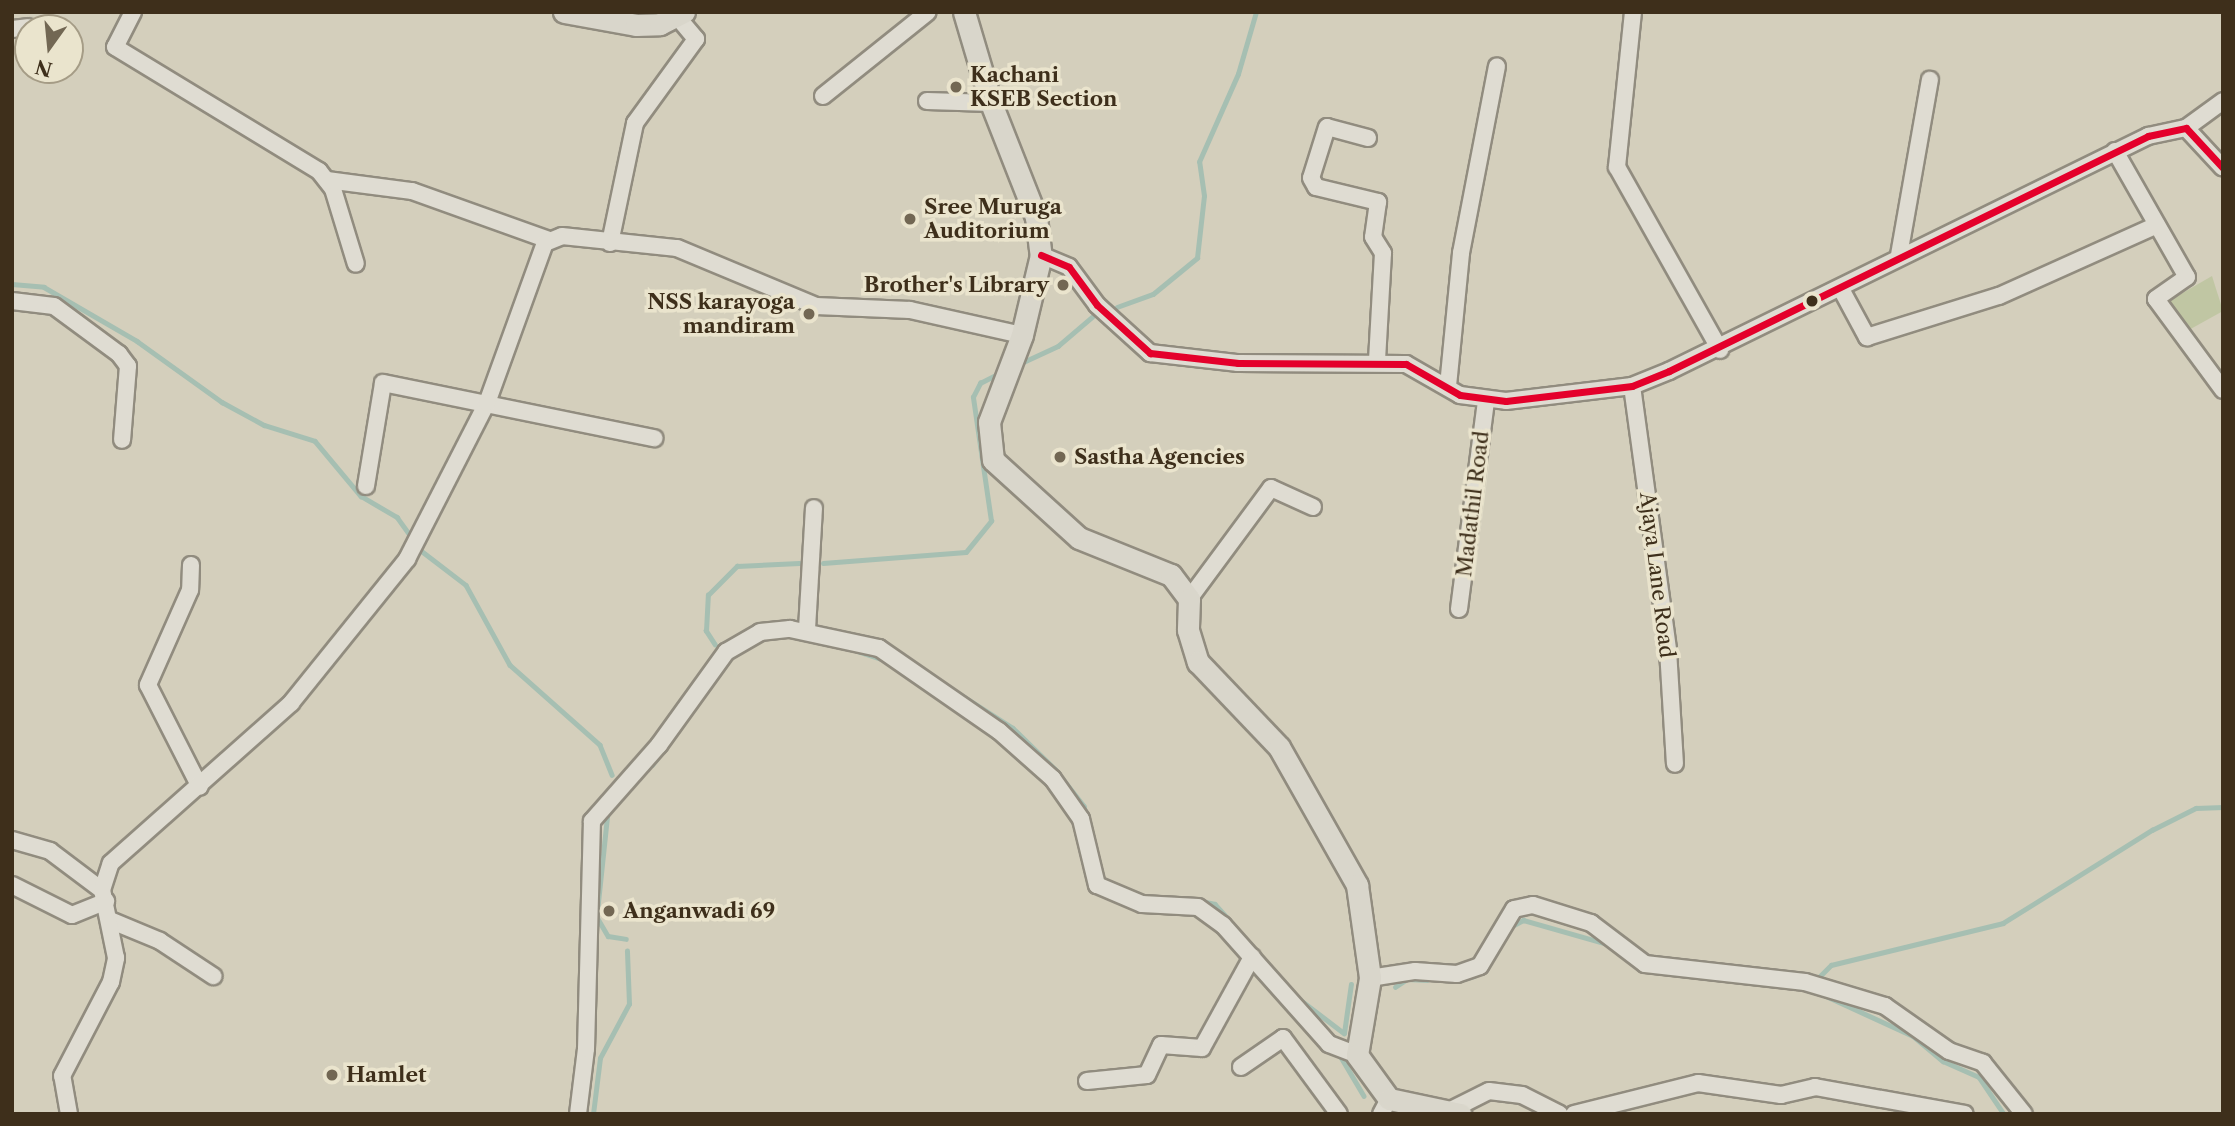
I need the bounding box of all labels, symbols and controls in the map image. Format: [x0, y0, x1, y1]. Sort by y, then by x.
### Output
north arrow [14, 14, 84, 84]
text: N [33, 55, 55, 81]
place label: Kachani KSEB Section [970, 62, 1118, 112]
marker: Kachani KSEB Section [948, 79, 964, 95]
place label: Sree Muruga Auditorium [924, 194, 1062, 244]
marker: Sree Muruga Auditorium [902, 211, 918, 227]
place label: Brother's Library [864, 272, 1049, 298]
marker: Brother's Library [1055, 277, 1071, 293]
place label: NSS karayoga mandiram [647, 289, 795, 339]
unlabelled marker [1805, 294, 1819, 308]
marker: NSS karayoga mandiram [801, 306, 817, 322]
street label: Madathil Road [1452, 430, 1494, 578]
place label: Sastha Agencies [1074, 444, 1246, 470]
marker: Sastha Agencies [1052, 449, 1068, 465]
street label: Ajaya Lane Road [1634, 491, 1680, 659]
place label: Anganwadi 69 [623, 898, 775, 924]
marker: Anganwadi 69 [601, 903, 617, 919]
place label: Hamlet [346, 1062, 427, 1088]
marker: Hamlet [324, 1067, 340, 1083]

